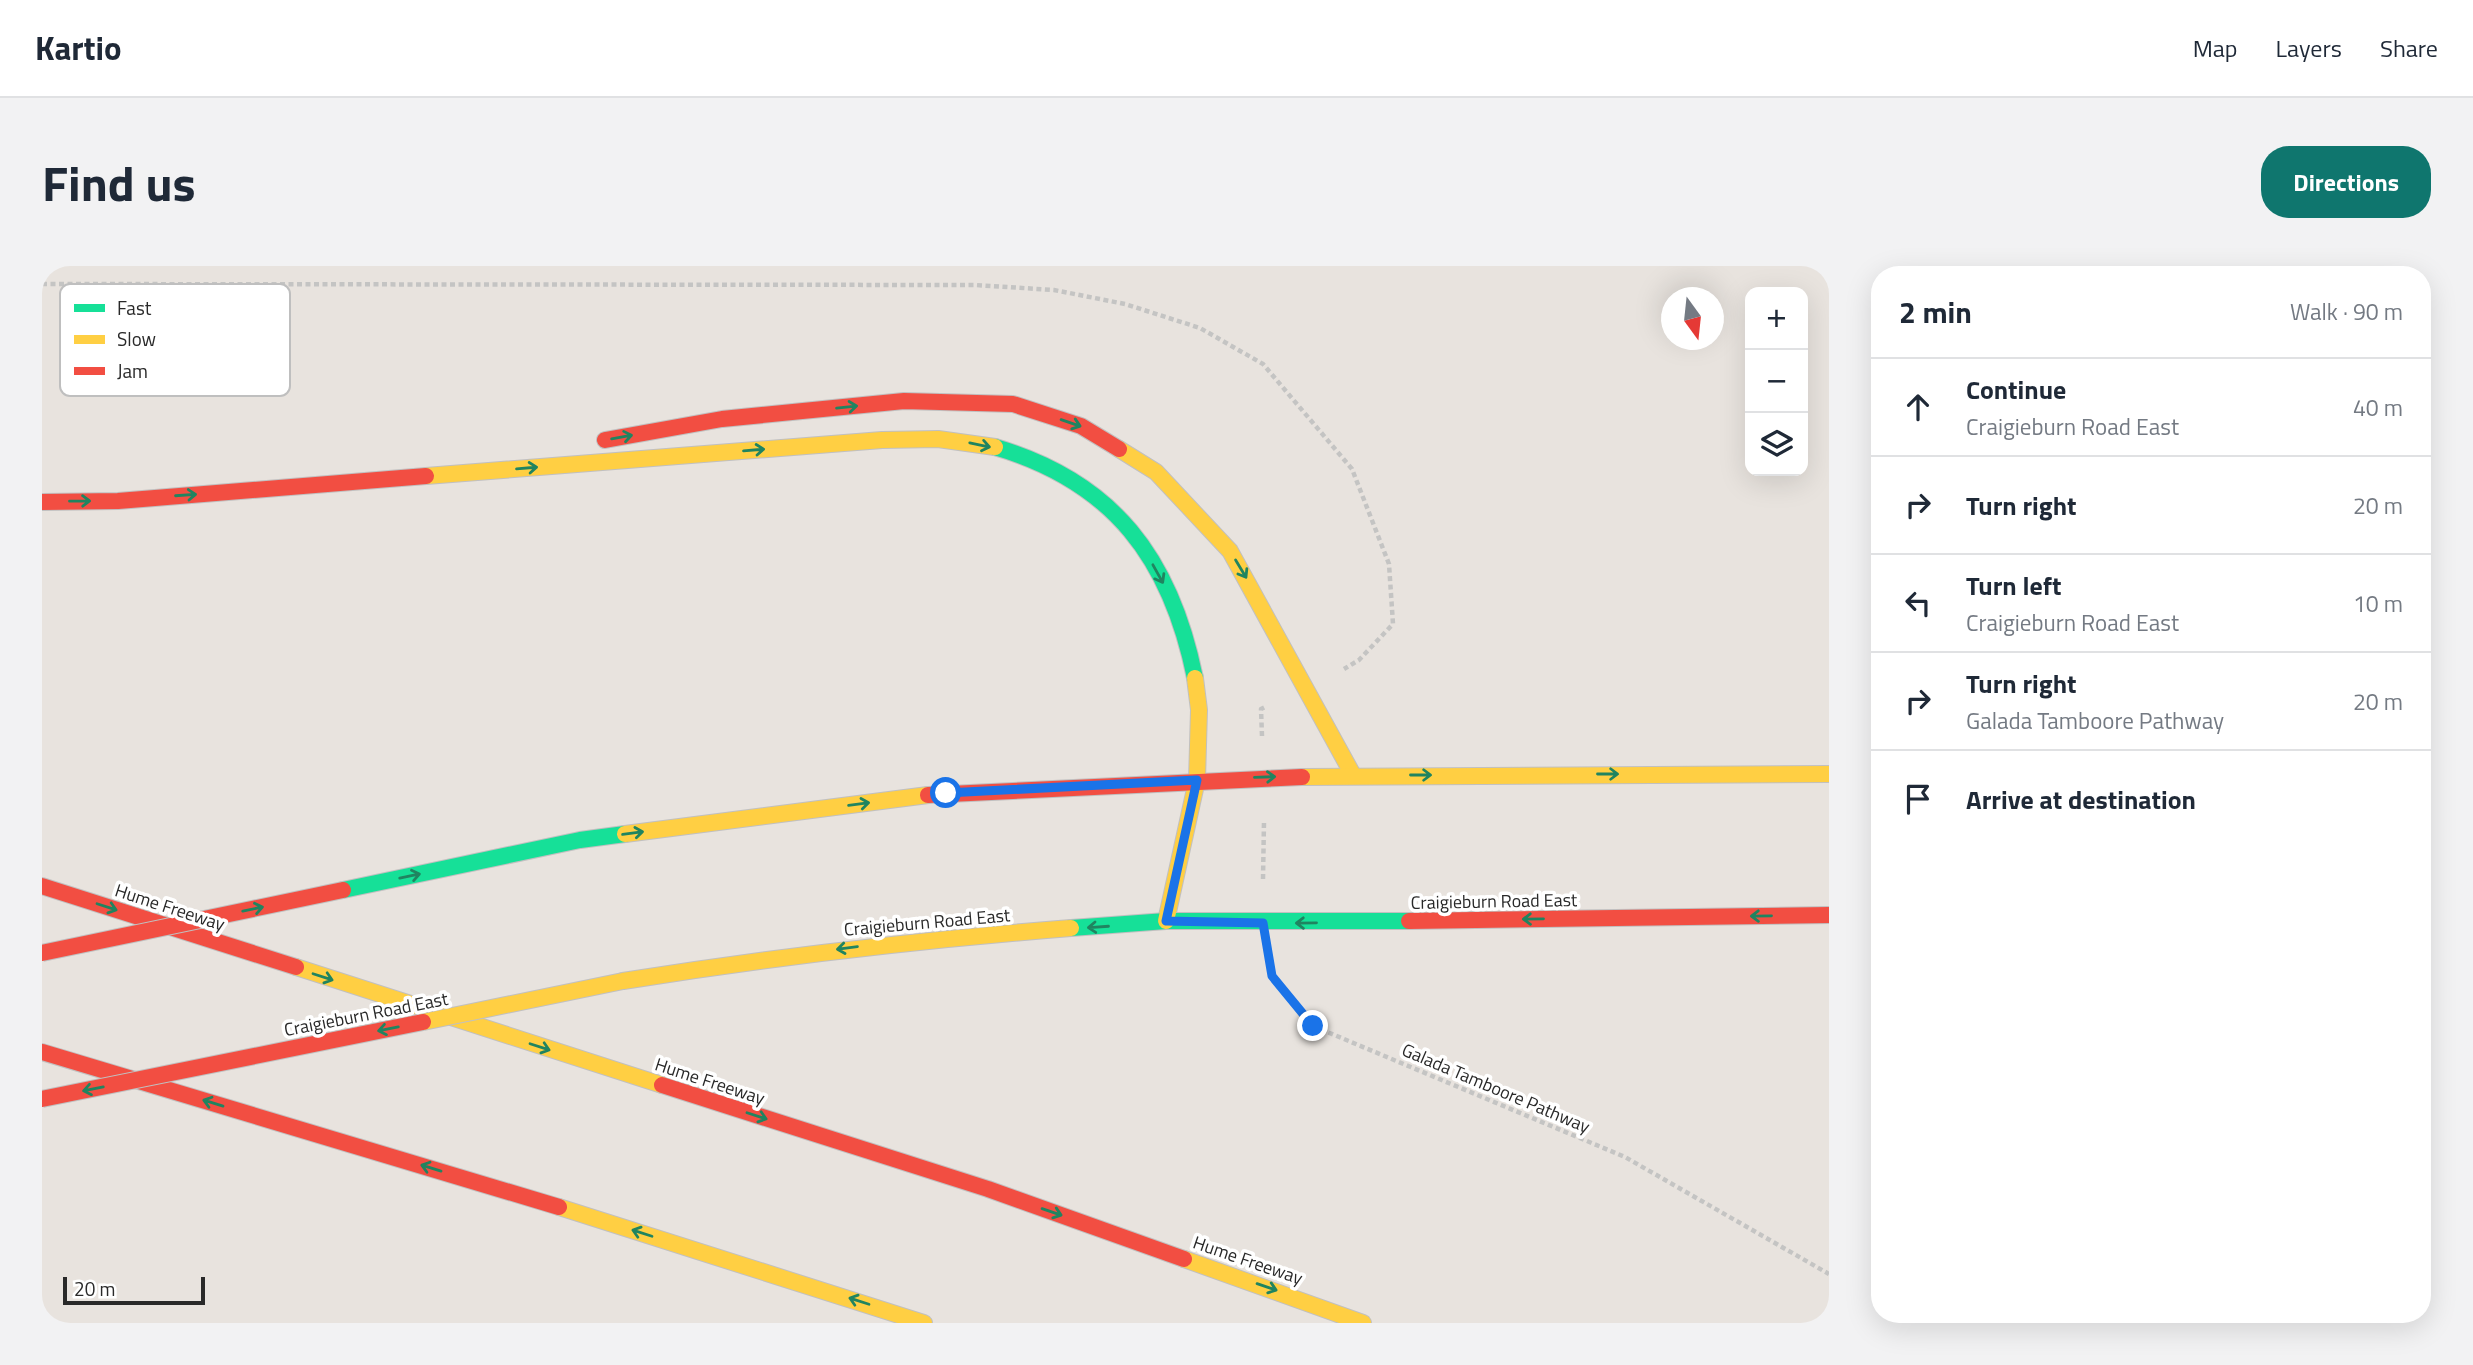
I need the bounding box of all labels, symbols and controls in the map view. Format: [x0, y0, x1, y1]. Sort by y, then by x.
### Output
text: Kartio [35, 23, 122, 73]
text: Map [2193, 30, 2238, 66]
text: Layers [2276, 30, 2342, 66]
text: Share [2380, 30, 2438, 66]
text: Find us [42, 145, 196, 220]
button: Directions [2261, 146, 2431, 218]
legend [60, 284, 290, 396]
north arrow [1661, 287, 1724, 350]
map controls [1745, 287, 1808, 476]
button: + [1745, 287, 1808, 350]
text: 2 min [1899, 289, 1972, 335]
text: Fast [117, 293, 152, 322]
text: Walk · 90 m [2290, 294, 2403, 329]
text: Slow [117, 324, 156, 353]
button: − [1745, 350, 1808, 413]
text: Jam [117, 356, 148, 385]
text: Continue [1966, 370, 2066, 409]
icon: ahead [1899, 388, 1937, 426]
text: 40 m [2353, 390, 2403, 425]
one-way arrow [835, 400, 858, 413]
text: Craigieburn Road East [1966, 409, 2179, 444]
button: layers [1745, 413, 1808, 476]
one-way arrow [1060, 418, 1082, 430]
one-way arrow [610, 430, 633, 443]
one-way arrow [968, 439, 991, 453]
one-way arrow [742, 443, 764, 456]
one-way arrow [515, 461, 538, 474]
icon: right [1899, 486, 1937, 524]
text: Turn right [1966, 486, 2077, 525]
one-way arrow [174, 488, 196, 501]
text: 20 m [2353, 488, 2403, 523]
one-way arrow [68, 495, 91, 508]
one-way arrow [1234, 559, 1248, 579]
one-way arrow [1151, 563, 1165, 584]
text: Turn left [1966, 566, 2061, 605]
icon: left [1899, 584, 1937, 622]
text: 10 m [2353, 586, 2403, 621]
text: Craigieburn Road East [1966, 605, 2179, 640]
text: Turn right [1966, 664, 2077, 703]
icon: right [1899, 682, 1937, 720]
text: 20 m [2353, 684, 2403, 719]
text: Galada Tamboore Pathway [1966, 703, 2224, 738]
one-way arrow [1597, 767, 1620, 781]
one-way arrow [1410, 768, 1433, 782]
one-way arrow [1253, 770, 1276, 784]
route start [930, 777, 961, 808]
icon: arrive [1899, 780, 1937, 818]
text: Arrive at destination [1966, 780, 2196, 819]
one-way arrow [847, 797, 870, 810]
one-way arrow [622, 826, 644, 839]
one-way arrow [398, 869, 421, 883]
street label: Hume Freeway [111, 877, 229, 938]
street label: Craigieburn Road East [1410, 886, 1578, 916]
one-way arrow [96, 901, 118, 914]
street label: Craigieburn Road East [843, 901, 1012, 943]
one-way arrow [241, 902, 264, 916]
one-way arrow [1750, 909, 1773, 922]
one-way arrow [1522, 912, 1545, 926]
one-way arrow [1295, 916, 1318, 930]
one-way arrow [1087, 920, 1110, 933]
one-way arrow [837, 942, 859, 955]
one-way arrow [312, 972, 334, 984]
street label: Craigieburn Road East [282, 985, 451, 1043]
route end [1297, 1010, 1328, 1041]
one-way arrow [377, 1022, 400, 1036]
street label: Galada Tamboore Pathway [1398, 1036, 1595, 1140]
one-way arrow [529, 1041, 551, 1054]
street label: Hume Freeway [651, 1051, 769, 1112]
one-way arrow [82, 1082, 105, 1096]
one-way arrow [202, 1095, 224, 1108]
one-way arrow [745, 1111, 767, 1123]
one-way arrow [420, 1160, 442, 1173]
one-way arrow [1041, 1207, 1063, 1219]
one-way arrow [632, 1226, 654, 1238]
street label: Hume Freeway [1190, 1229, 1307, 1291]
scale bar [63, 1274, 205, 1306]
text: 20 m [74, 1274, 115, 1303]
one-way arrow [1255, 1282, 1277, 1294]
one-way arrow [849, 1294, 871, 1307]

